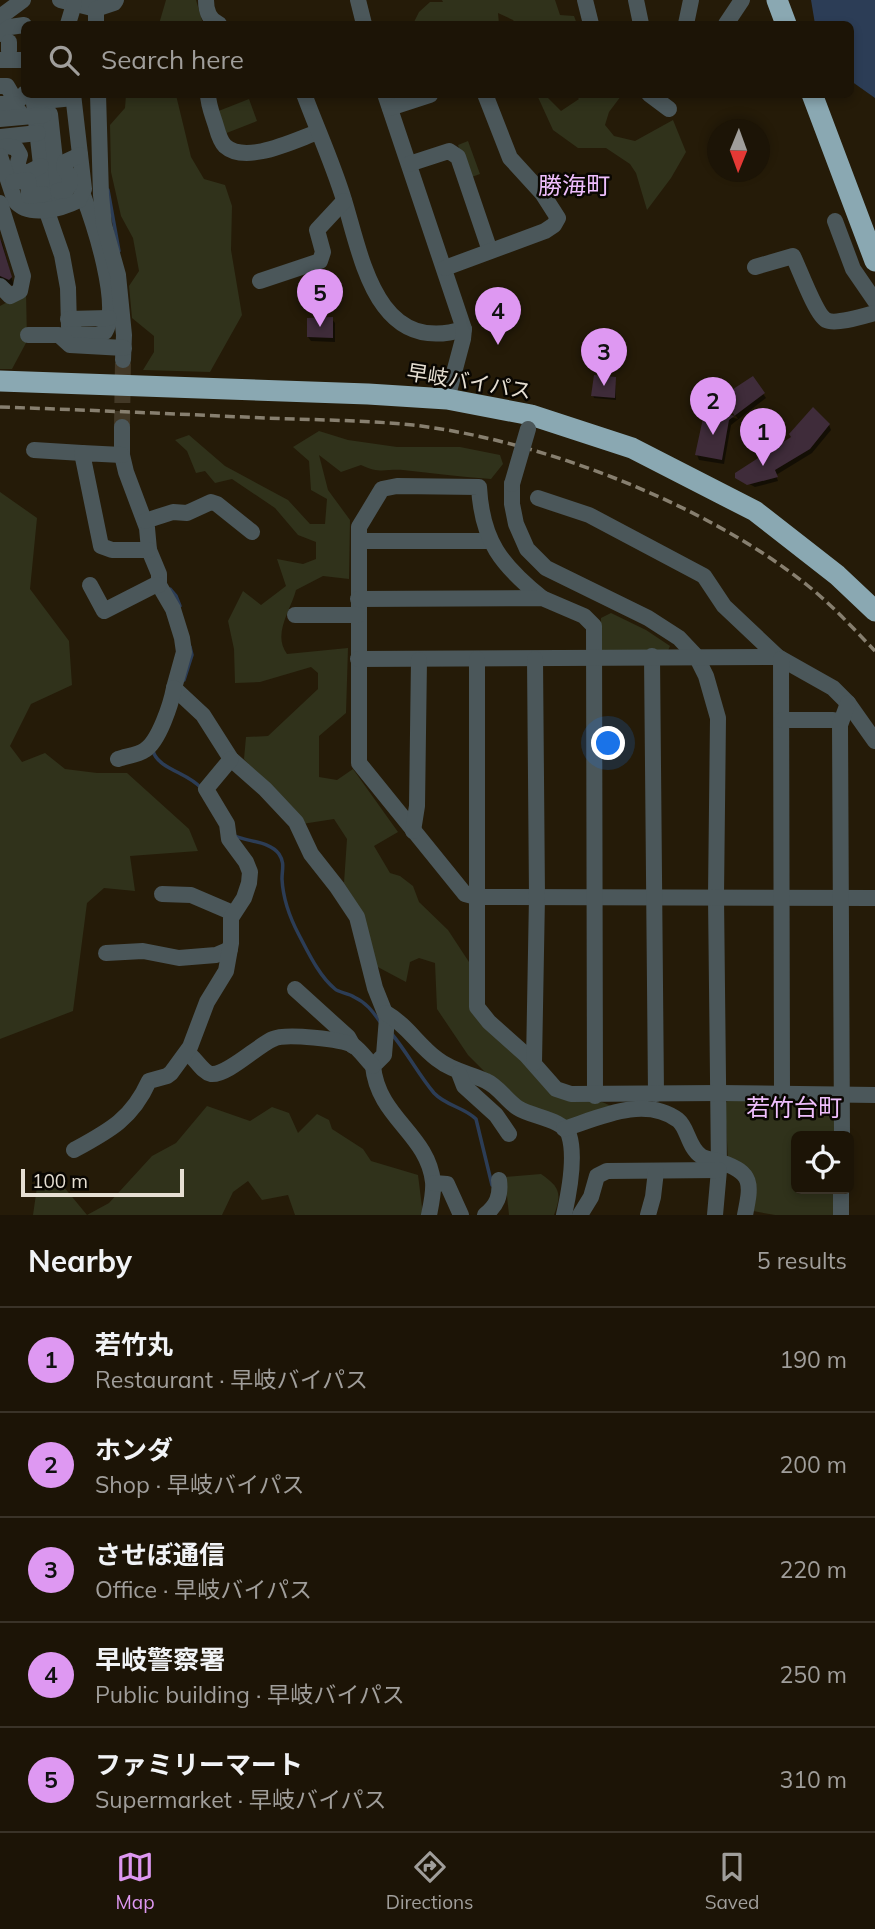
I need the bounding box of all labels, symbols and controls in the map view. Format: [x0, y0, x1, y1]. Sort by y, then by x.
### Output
search box [21, 21, 854, 98]
icon: search [45, 41, 83, 79]
text: Search here [101, 43, 244, 76]
north arrow [707, 119, 770, 182]
district label: 勝海町 [538, 170, 610, 200]
pin: 5 [297, 269, 343, 327]
pin: 4 [475, 287, 521, 345]
pin: 3 [581, 328, 627, 386]
street label: 早岐バイパス [405, 358, 533, 404]
pin: 2 [690, 377, 736, 435]
pin: 1 [740, 408, 786, 466]
your location [591, 726, 625, 760]
district label: 若竹台町 [746, 1092, 842, 1122]
map controls [791, 1131, 854, 1194]
button: locate [791, 1131, 854, 1194]
scale bar [21, 1166, 184, 1198]
text: 100 m [32, 1169, 88, 1193]
text: Nearby [28, 1242, 132, 1280]
text: 5 results [757, 1246, 847, 1275]
text: 若竹丸 [95, 1328, 173, 1361]
text: 1 [44, 1345, 58, 1374]
text: 190 m [779, 1345, 847, 1374]
text: Restaurant · 早岐バイパス [95, 1365, 368, 1394]
text: ホンダ [95, 1433, 173, 1466]
text: 2 [44, 1450, 58, 1479]
text: 200 m [779, 1450, 847, 1479]
text: Shop · 早岐バイパス [95, 1470, 305, 1499]
text: させぼ通信 [95, 1538, 225, 1571]
text: 3 [44, 1555, 58, 1584]
text: 220 m [779, 1555, 847, 1584]
text: Office · 早岐バイパス [95, 1575, 312, 1604]
text: 早岐警察署 [95, 1643, 225, 1676]
text: 4 [44, 1660, 58, 1689]
text: 250 m [779, 1660, 847, 1689]
text: Public building · 早岐バイパス [95, 1680, 405, 1709]
text: ファミリーマート [95, 1748, 303, 1781]
text: 5 [44, 1765, 58, 1794]
text: 310 m [779, 1765, 847, 1794]
text: Supermarket · 早岐バイパス [95, 1785, 387, 1814]
tab: Map [116, 1848, 155, 1914]
tab: Directions [386, 1848, 474, 1914]
tab: Saved [705, 1848, 759, 1914]

